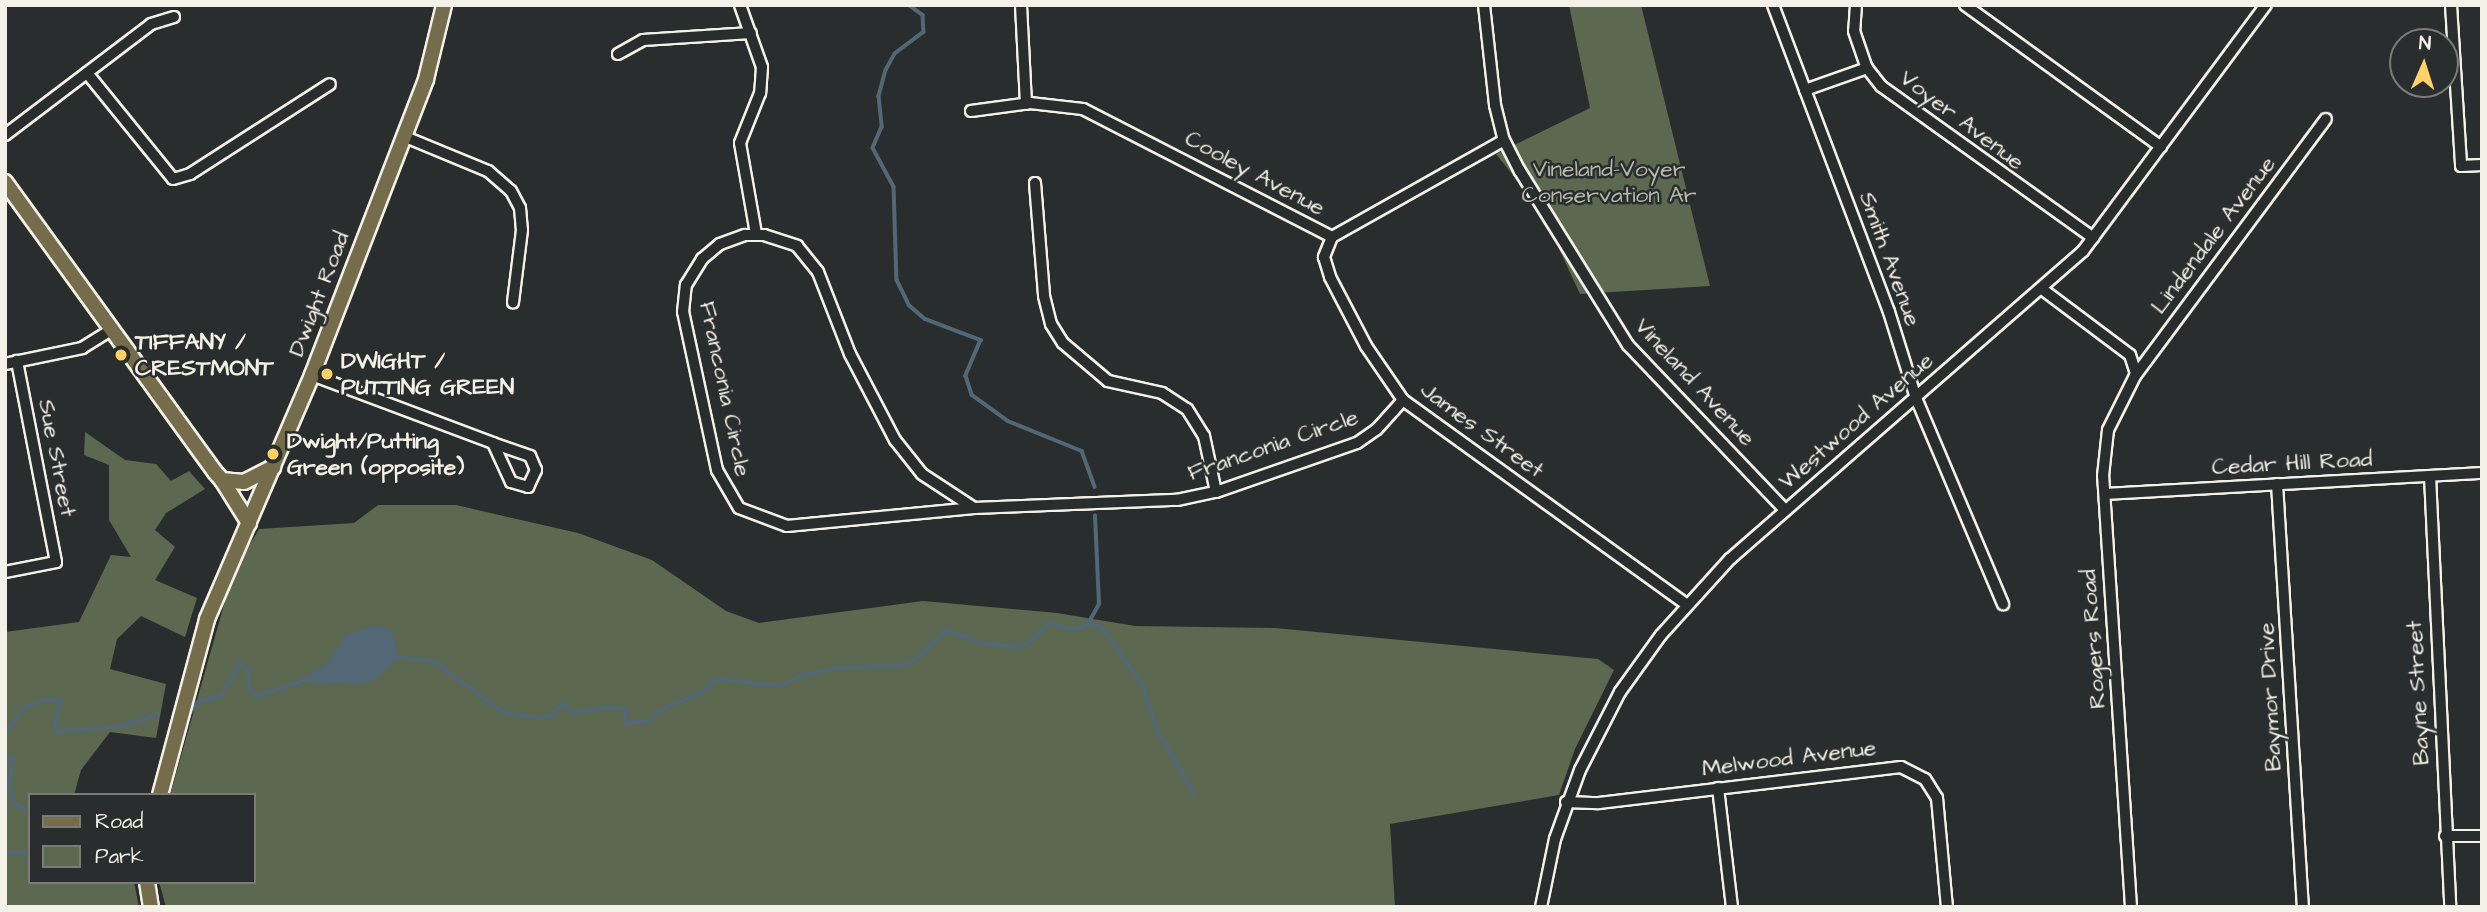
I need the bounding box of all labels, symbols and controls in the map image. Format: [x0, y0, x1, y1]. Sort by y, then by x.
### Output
north arrow [2389, 28, 2459, 98]
text: N [2418, 30, 2432, 57]
street label: Voyer Avenue [1894, 64, 2030, 176]
street label: Cooley Avenue [1180, 124, 1330, 222]
street label: Lindendale Avenue [2145, 151, 2281, 319]
park label: Vineland-Voyer Conservation Ar [1522, 155, 1696, 209]
street label: Smith Avenue [1853, 188, 1927, 330]
street label: Dwight Road [283, 228, 355, 360]
street label: Franconia Circle [693, 299, 757, 479]
street label: Vineland Avenue [1629, 312, 1761, 452]
place label: TIFFANY / CRESTMONT [135, 328, 274, 382]
marker: TIFFANY / CRESTMONT [113, 347, 129, 363]
place label: DWIGHT / PUTTING GREEN [341, 347, 514, 401]
street label: Westwood Avenue [1773, 347, 1939, 495]
marker: DWIGHT / PUTTING GREEN [319, 366, 335, 382]
street label: James Street [1415, 376, 1549, 484]
street label: Sue Street [32, 397, 82, 519]
street label: Franconia Circle [1184, 403, 1362, 487]
place label: Dwight/Putting Green (opposite) [287, 427, 464, 481]
street label: Cedar Hill Road [2211, 445, 2373, 481]
marker: Dwight/Putting Green (opposite) [265, 446, 281, 462]
street label: Rogers Road [2074, 568, 2112, 710]
street label: Bayne Street [2400, 620, 2436, 766]
street label: Baymor Drive [2252, 622, 2288, 772]
street label: Melwood Avenue [1700, 734, 1878, 782]
legend [28, 793, 256, 884]
text: Road [95, 807, 143, 836]
text: Park [95, 842, 144, 871]

